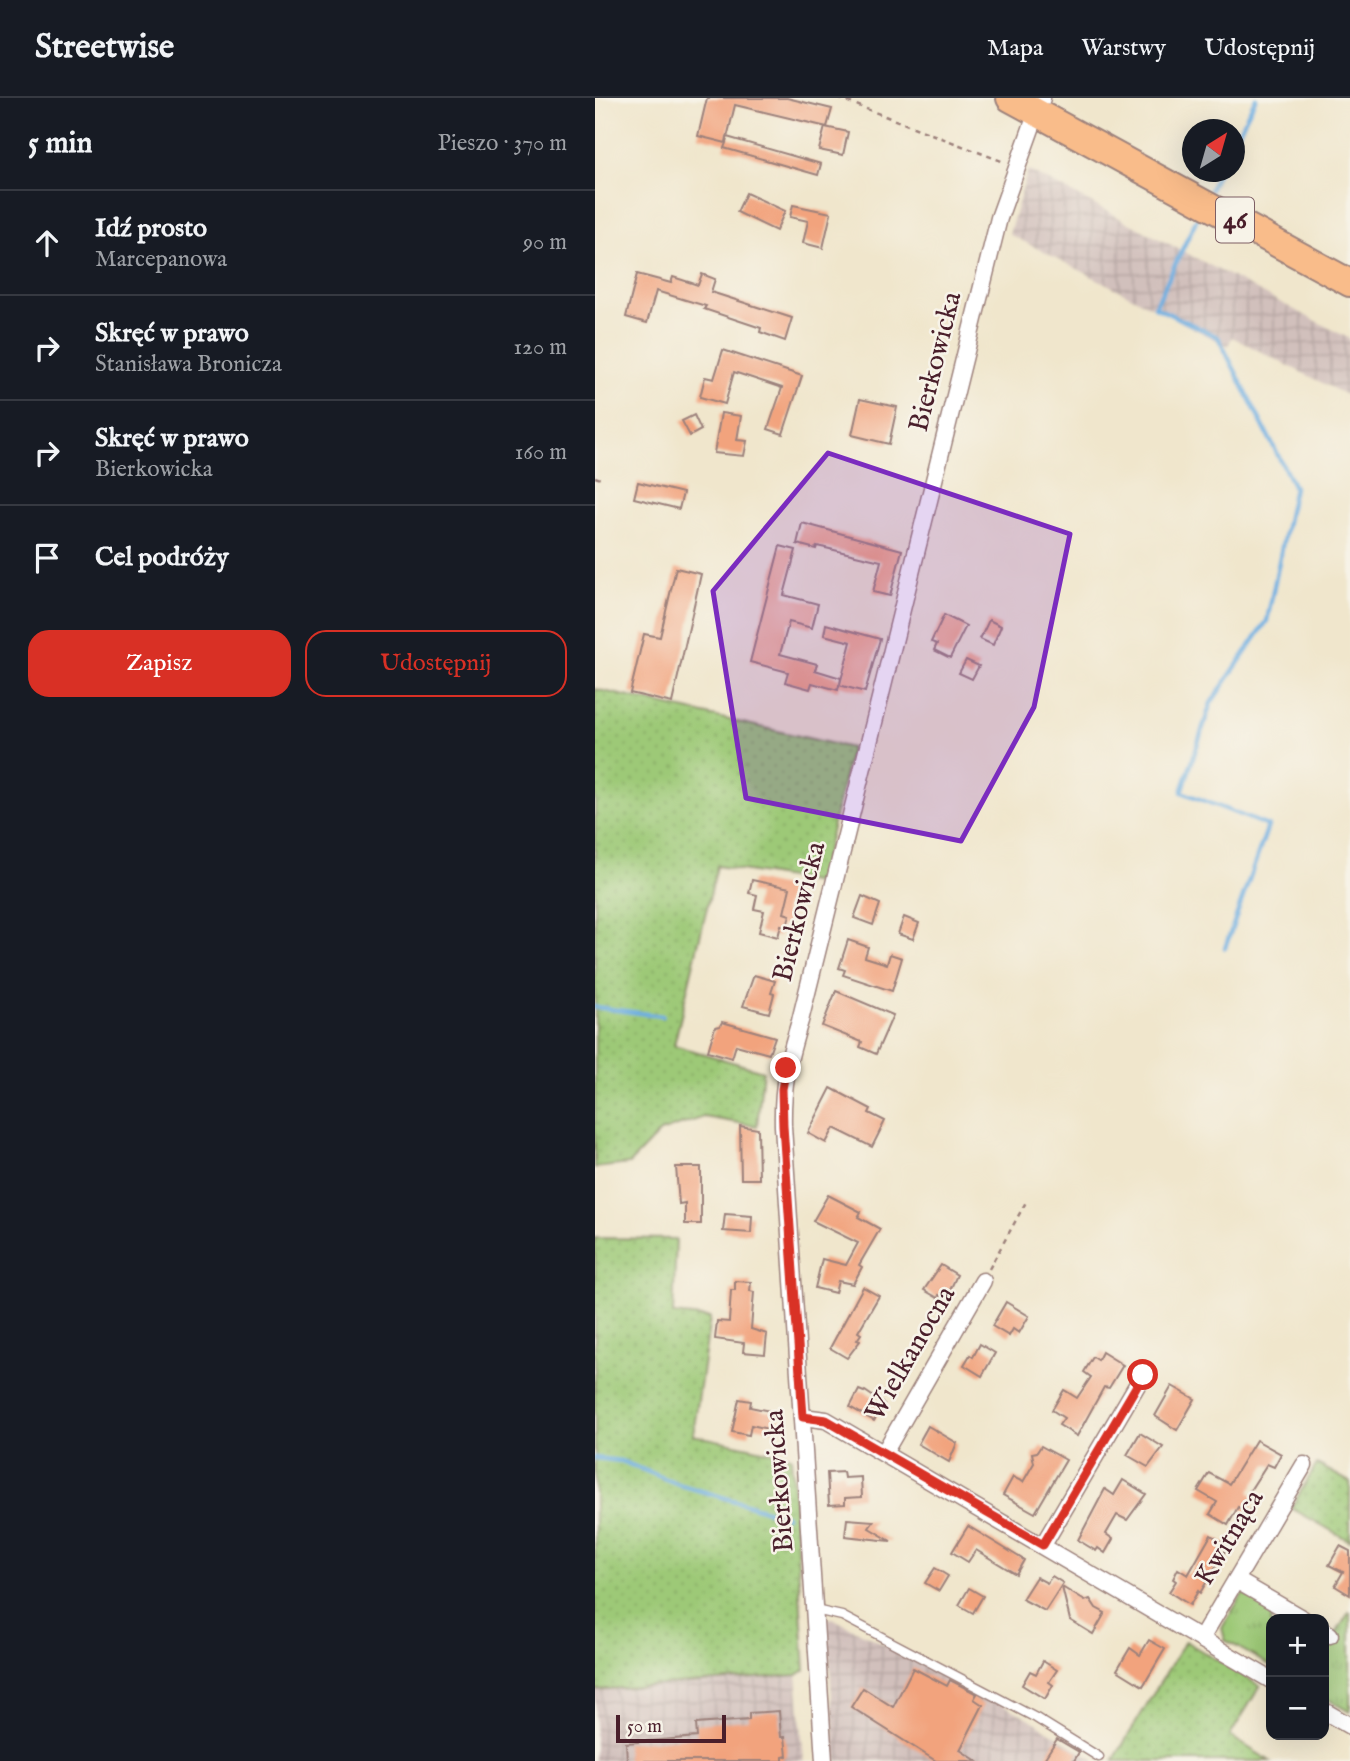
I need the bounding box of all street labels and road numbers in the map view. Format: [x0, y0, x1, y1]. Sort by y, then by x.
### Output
road number: 46 [1216, 197, 1254, 242]
street label: Bierkowicka [902, 287, 971, 436]
street label: Bierkowicka [766, 837, 835, 986]
street label: Wielkanocna [858, 1279, 964, 1428]
street label: Bierkowicka [757, 1407, 802, 1554]
street label: Kwitnąca [1188, 1483, 1273, 1592]

